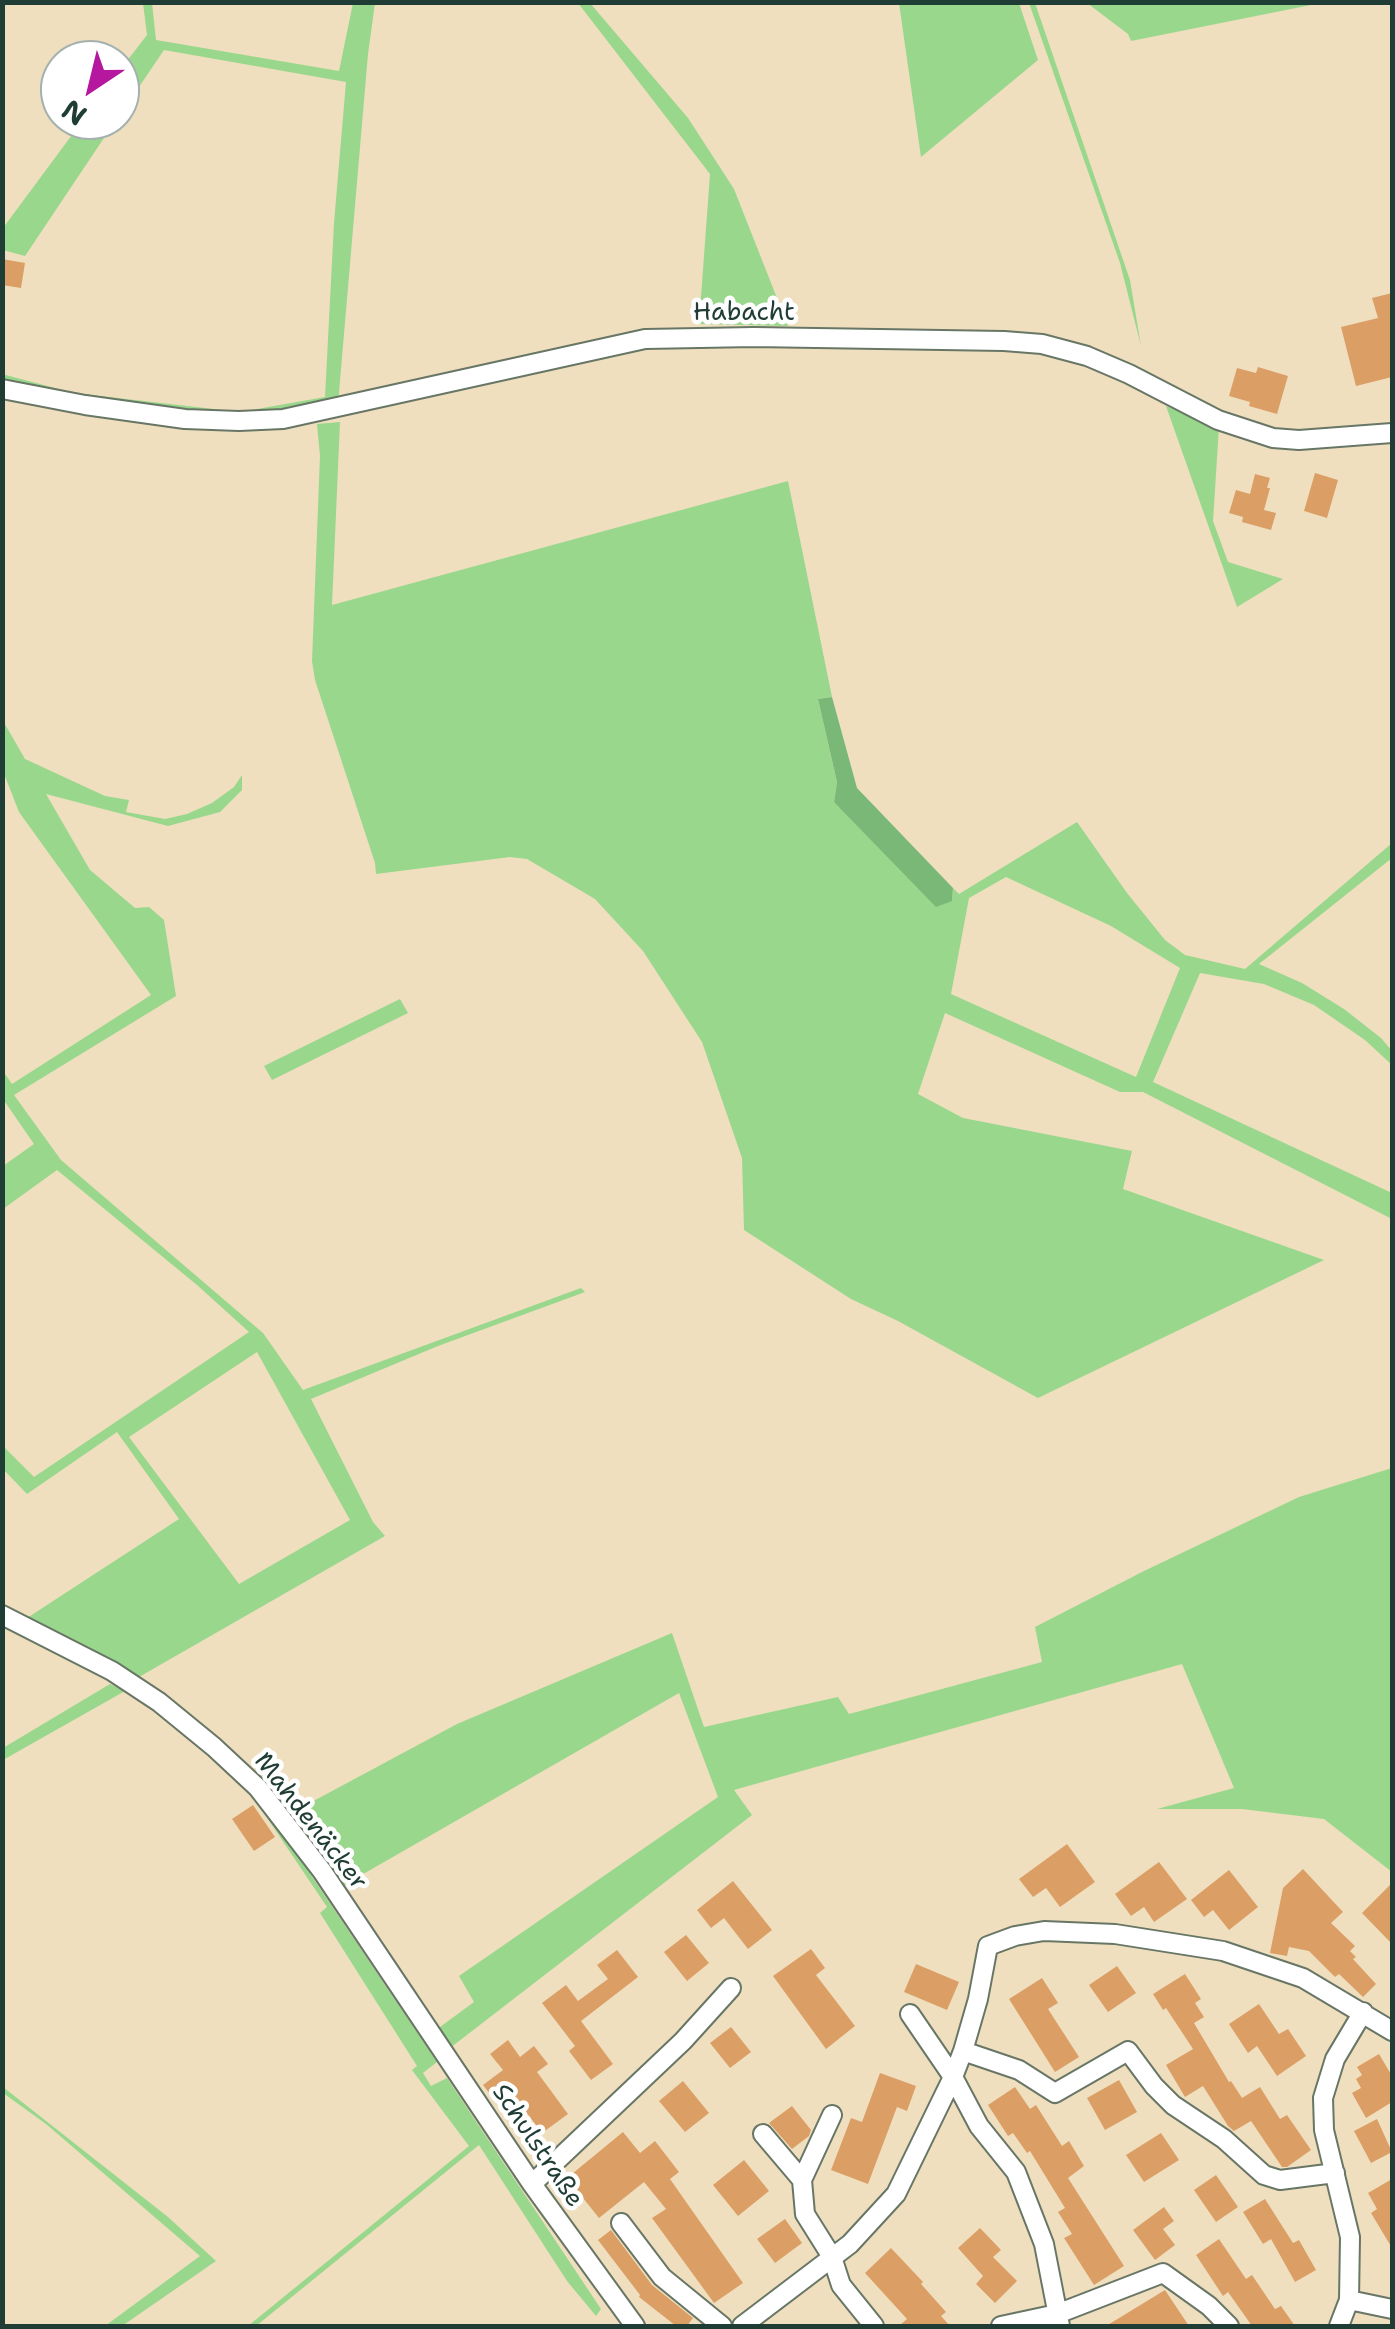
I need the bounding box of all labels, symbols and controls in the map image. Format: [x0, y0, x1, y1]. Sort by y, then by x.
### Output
north arrow [40, 40, 140, 140]
text: N [54, 91, 94, 135]
street label: Habacht [693, 298, 795, 328]
street label: Mahdenäcker [247, 1747, 373, 1897]
street label: Schulstraße [485, 2079, 589, 2213]

